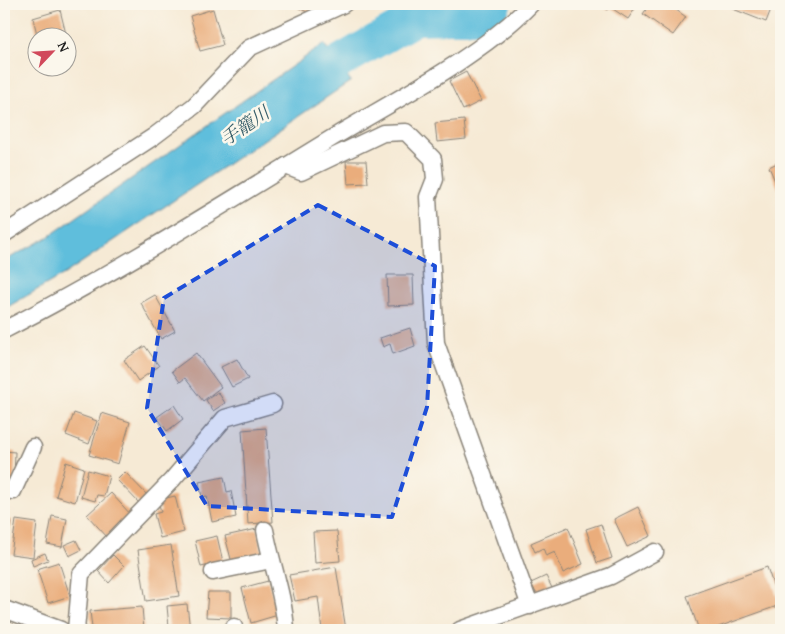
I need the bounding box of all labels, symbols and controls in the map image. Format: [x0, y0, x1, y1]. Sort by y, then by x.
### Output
north arrow [28, 28, 78, 78]
text: N [53, 38, 75, 56]
water label: 手籠川 [215, 98, 276, 152]

